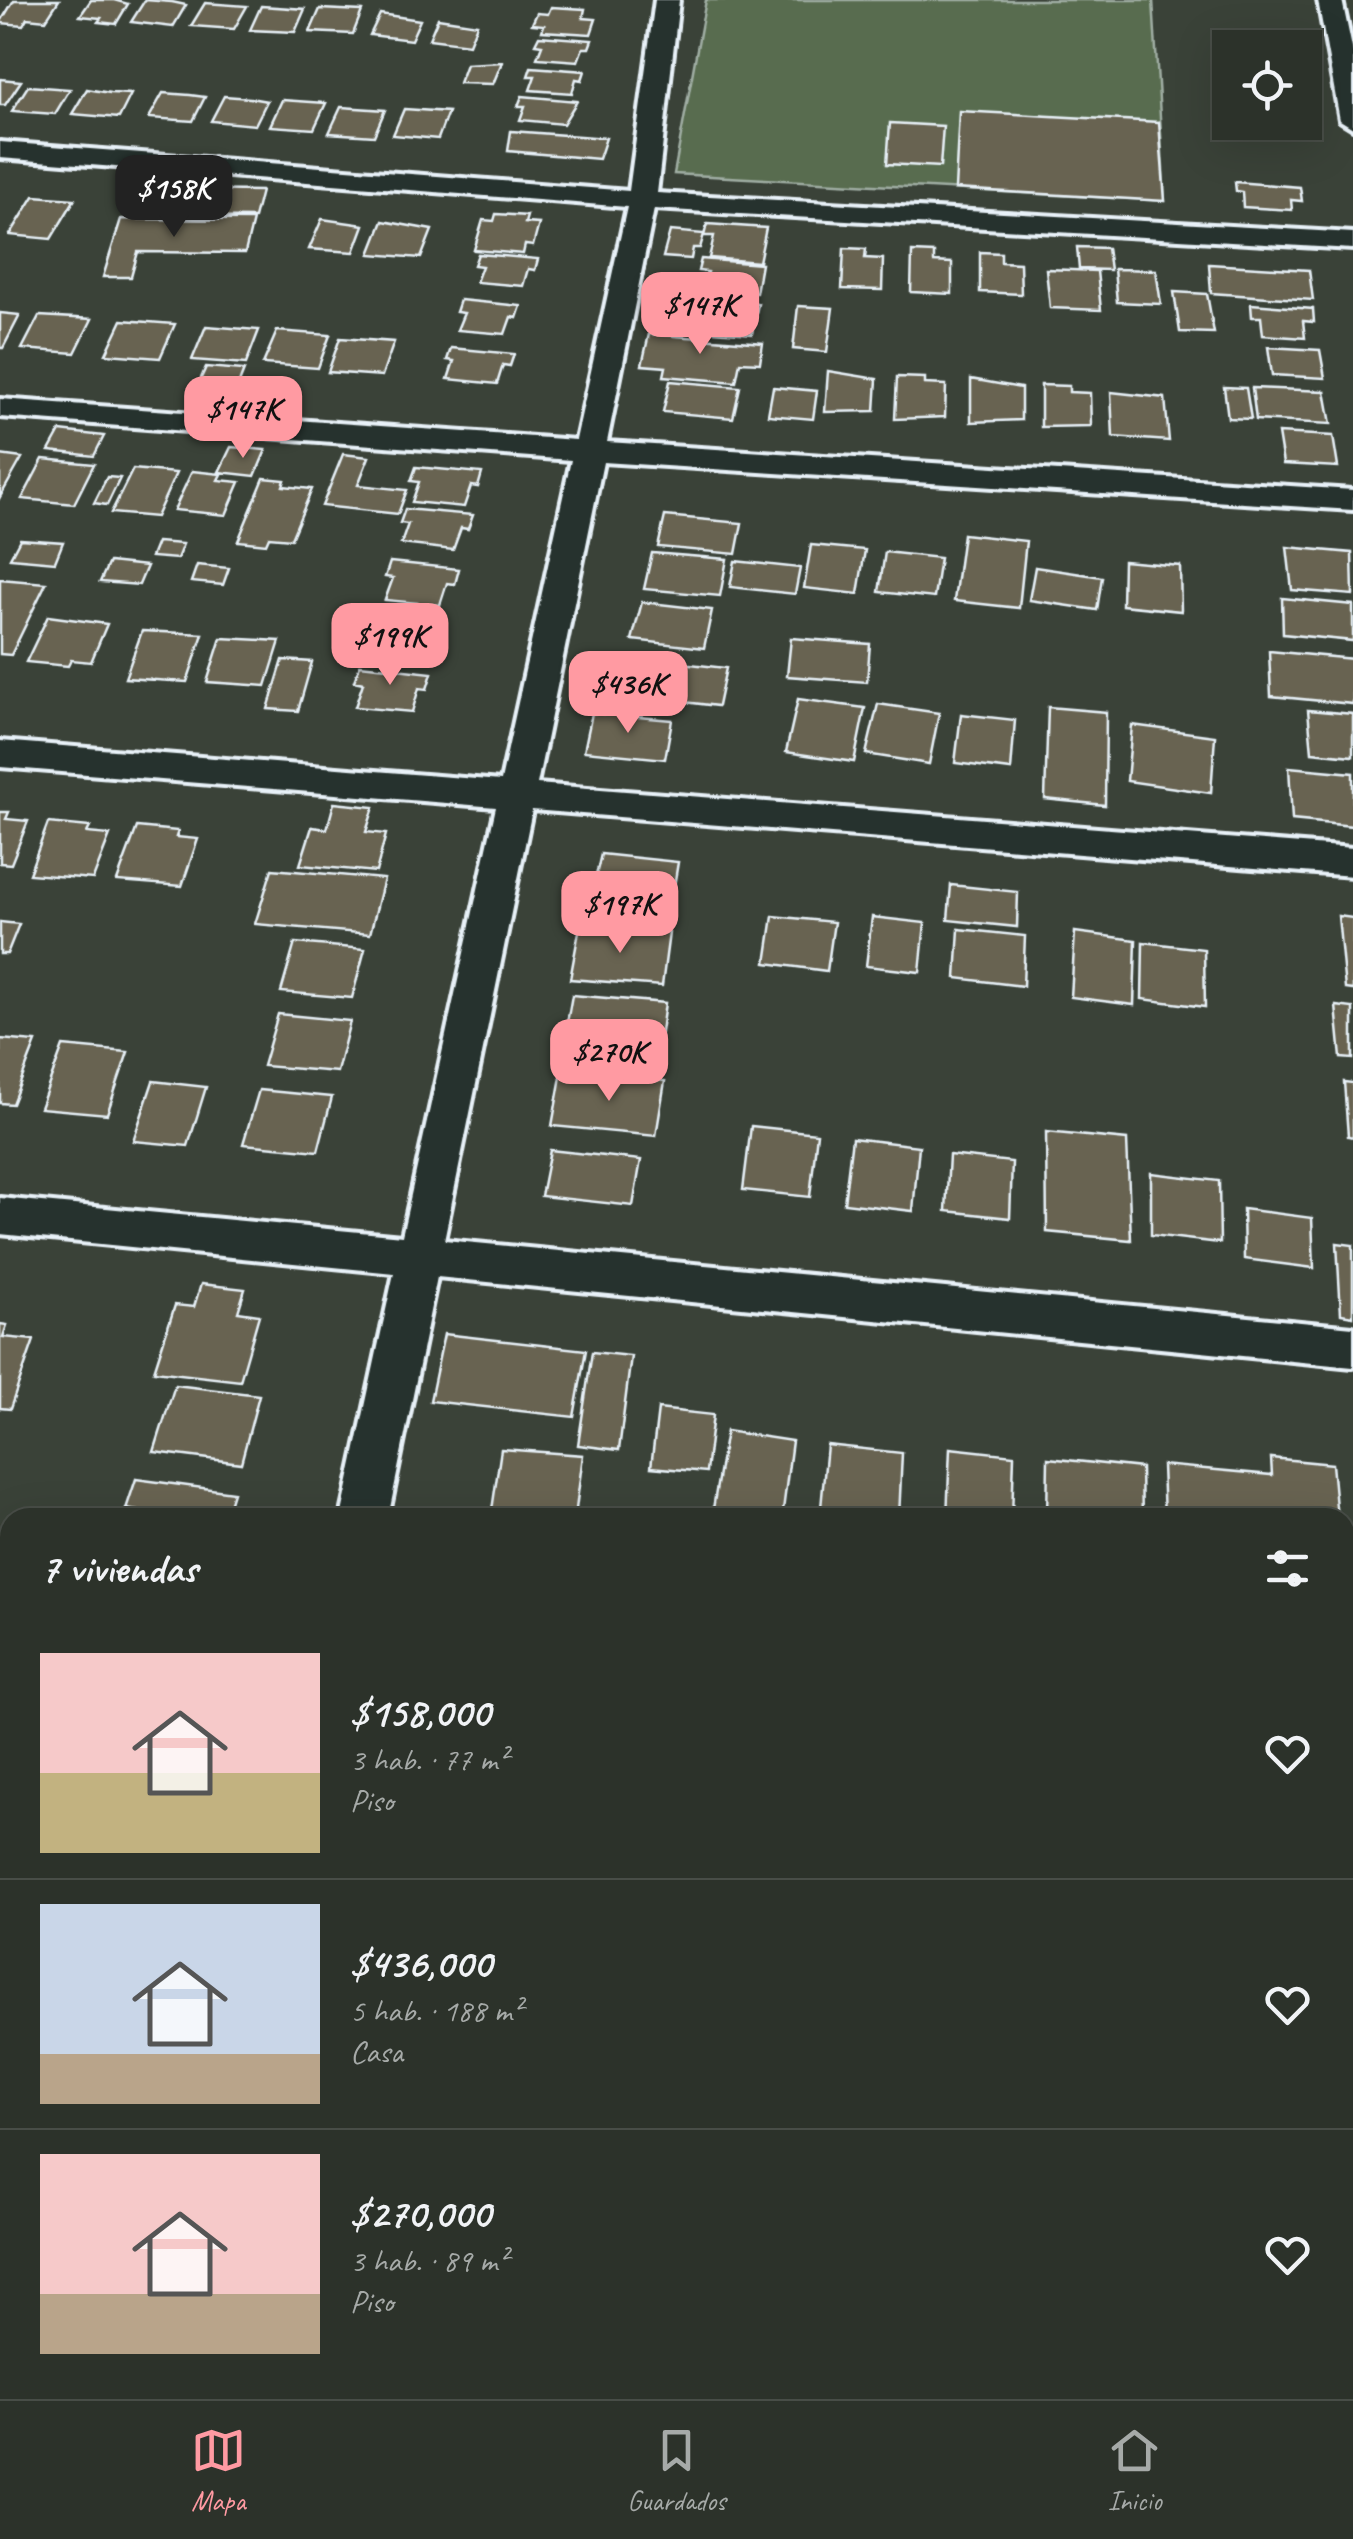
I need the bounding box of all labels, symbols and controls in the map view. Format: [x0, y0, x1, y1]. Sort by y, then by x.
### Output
map controls [1212, 30, 1322, 140]
button: locate [1212, 30, 1322, 140]
pin: $158K [104, 155, 244, 240]
text: $158K [137, 167, 211, 208]
pin: $147K [630, 272, 770, 357]
text: $147K [663, 284, 737, 325]
pin: $147K [173, 376, 313, 461]
text: $147K [206, 388, 280, 429]
pin: $199K [320, 603, 460, 688]
text: $199K [353, 615, 427, 656]
pin: $436K [558, 651, 698, 736]
text: $436K [591, 663, 665, 704]
pin: $197K [550, 871, 690, 956]
text: $197K [583, 883, 657, 924]
pin: $270K [539, 1019, 679, 1104]
text: $270K [572, 1031, 646, 1072]
icon: filters [1260, 1541, 1315, 1596]
text: 7 viviendas [40, 1542, 197, 1595]
text: $158,000 [350, 1686, 490, 1739]
icon: home [120, 1693, 240, 1813]
icon: heart [1260, 1726, 1315, 1781]
text: 3 hab. · 77 m² [350, 1739, 507, 1780]
text: Piso [350, 1780, 393, 1821]
text: $436,000 [350, 1937, 492, 1990]
icon: home [120, 1944, 240, 2064]
icon: heart [1260, 1977, 1315, 2032]
text: 5 hab. · 188 m² [350, 1990, 522, 2031]
text: Casa [350, 2031, 403, 2072]
text: $270,000 [350, 2187, 490, 2240]
icon: home [120, 2194, 240, 2314]
icon: heart [1260, 2227, 1315, 2282]
text: 3 hab. · 89 m² [350, 2240, 507, 2281]
text: Piso [350, 2281, 393, 2322]
tab: Mapa [191, 2423, 246, 2518]
tab: Guardados [627, 2423, 726, 2518]
tab: Inicio [1107, 2423, 1162, 2518]

